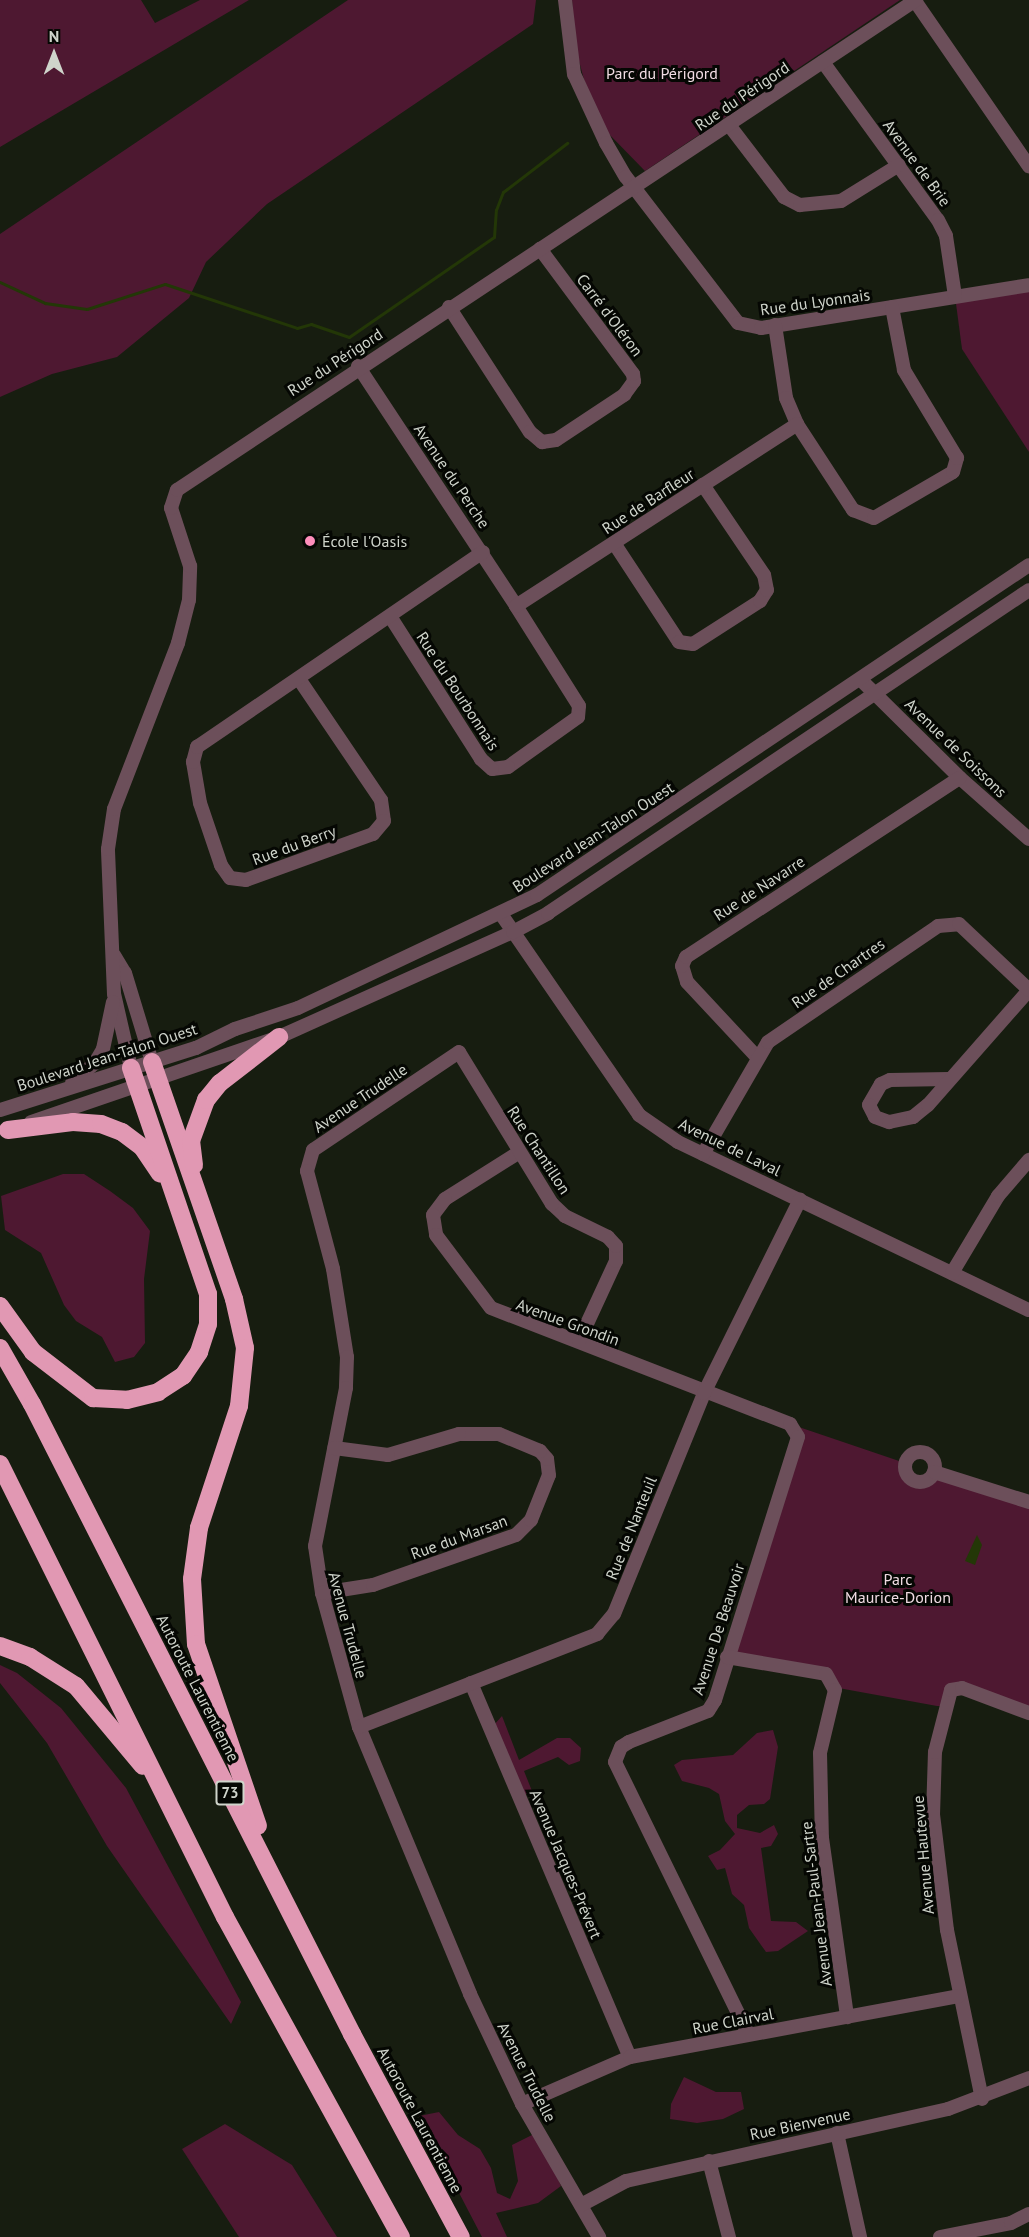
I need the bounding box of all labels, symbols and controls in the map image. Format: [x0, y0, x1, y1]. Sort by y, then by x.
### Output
north arrow [24, 24, 84, 84]
text: N [49, 26, 59, 46]
street label: Rue du Périgord [691, 57, 793, 135]
park label: Parc du Périgord [606, 63, 718, 83]
street label: Avenue de Brie [879, 116, 955, 210]
street label: Carré d'Oléron [573, 270, 647, 360]
street label: Rue du Lyonnais [759, 285, 871, 319]
street label: Rue du Périgord [284, 324, 386, 400]
street label: Avenue du Perche [410, 420, 494, 532]
street label: Rue de Barfleur [598, 464, 698, 538]
place label: École l'Oasis [322, 531, 407, 551]
marker: École l'Oasis [303, 534, 317, 548]
street label: Rue du Bourbonnais [412, 628, 504, 754]
street label: Avenue de Soissons [901, 695, 1011, 801]
street label: Boulevard Jean-Talon Ouest [509, 778, 677, 896]
street label: Rue du Berry [250, 821, 338, 869]
street label: Rue de Navarre [710, 851, 808, 925]
street label: Rue de Chartres [788, 934, 888, 1012]
street label: Boulevard Jean-Talon Ouest [15, 1019, 199, 1095]
street label: Avenue Trudelle [309, 1059, 411, 1137]
street label: Rue Chantillon [503, 1102, 575, 1198]
street label: Avenue de Laval [676, 1114, 784, 1180]
street label: Avenue Grondin [514, 1294, 622, 1350]
street label: Rue de Nanteuil [602, 1473, 660, 1583]
street label: Rue du Marsan [408, 1511, 510, 1563]
street label: Avenue De Beauvoir [688, 1561, 748, 1697]
park label: Parc Maurice-Dorion [845, 1569, 951, 1607]
street label: Avenue Trudelle [325, 1570, 371, 1680]
street label: Autoroute Laurentienne [153, 1611, 243, 1765]
road number: 73 [215, 1781, 245, 1805]
street label: Avenue Jacques-Prévert [526, 1787, 606, 1941]
street label: Avenue Hautevue [908, 1795, 938, 1915]
street label: Avenue Jean-Paul-Sartre [796, 1820, 836, 1988]
street label: Rue Clairval [691, 2004, 775, 2038]
street label: Avenue Trudelle [494, 2019, 560, 2125]
street label: Autoroute Laurentienne [373, 2044, 467, 2196]
street label: Rue Bienvenue [748, 2104, 852, 2144]

